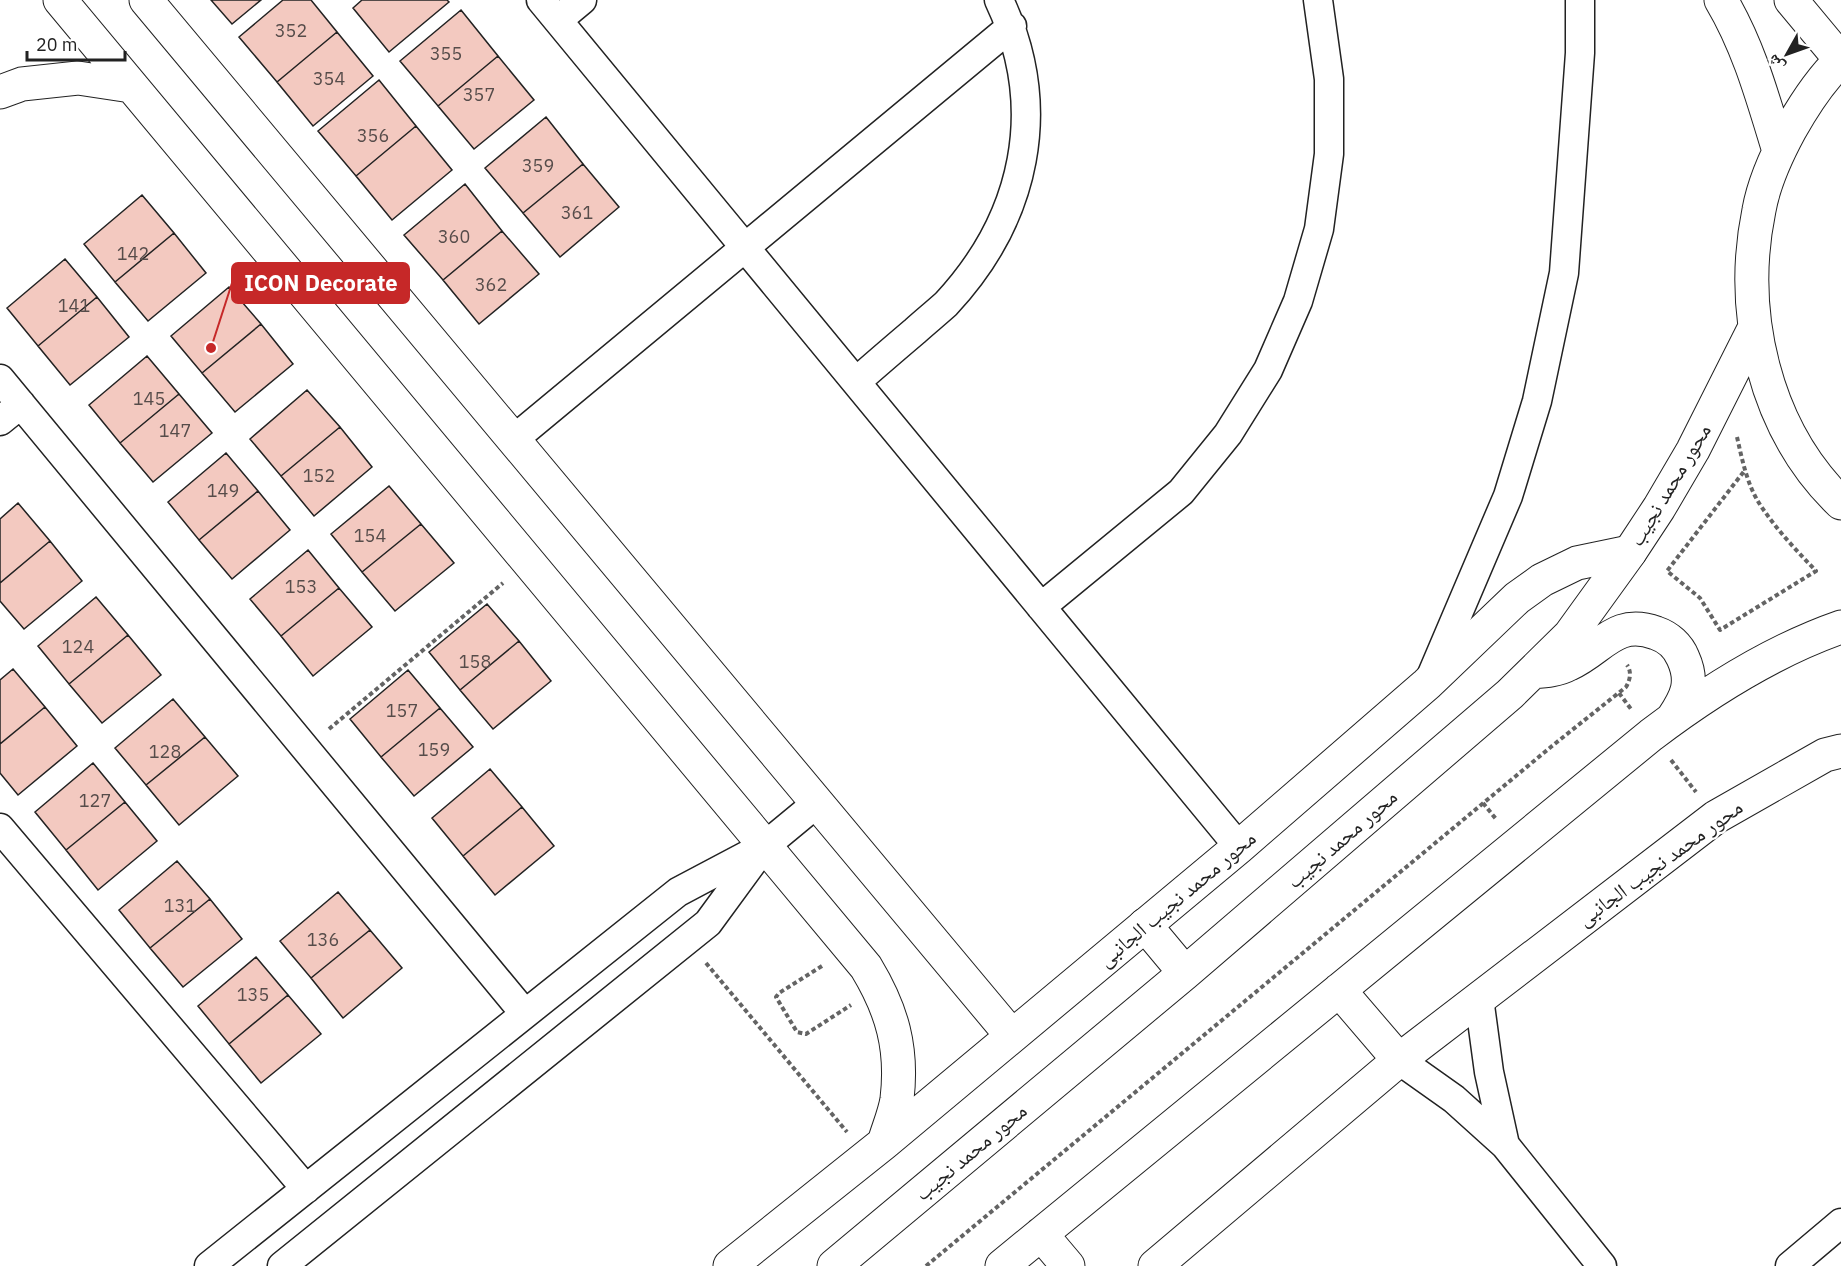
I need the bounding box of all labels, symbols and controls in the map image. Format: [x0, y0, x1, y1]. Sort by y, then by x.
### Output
house number: 352 [275, 19, 307, 42]
scale bar [27, 24, 124, 62]
north arrow [1757, 24, 1817, 84]
text: 20 m [36, 33, 78, 56]
house number: 355 [430, 42, 462, 65]
text: ش [1762, 51, 1789, 77]
house number: 354 [313, 67, 345, 90]
house number: 357 [463, 83, 495, 106]
house number: 356 [357, 124, 389, 147]
house number: 359 [522, 154, 554, 177]
house number: 361 [561, 201, 593, 224]
house number: 360 [438, 225, 470, 248]
house number: 142 [117, 242, 149, 265]
callout: ICON Decorate [232, 263, 409, 303]
text: ICON Decorate [244, 268, 398, 297]
house number: 362 [475, 273, 507, 296]
house number: 141 [58, 294, 90, 317]
house number: 145 [133, 387, 165, 410]
street label: محور محمد نجيب [1622, 418, 1717, 551]
house number: 147 [159, 419, 191, 442]
house number: 152 [303, 464, 335, 487]
house number: 149 [207, 479, 239, 502]
house number: 154 [354, 524, 386, 547]
house number: 153 [285, 575, 317, 598]
house number: 124 [62, 635, 94, 658]
house number: 158 [459, 650, 491, 673]
house number: 157 [386, 699, 418, 722]
house number: 159 [418, 738, 450, 761]
house number: 128 [149, 740, 181, 763]
street label: محور محمد نجيب [1280, 782, 1403, 894]
house number: 127 [79, 789, 111, 812]
street label: محور محمد نجيب الجانبى [1571, 793, 1748, 932]
street label: محور محمد نجيب الجانبى [1091, 824, 1261, 973]
house number: 131 [164, 894, 196, 917]
house number: 136 [307, 928, 339, 951]
house number: 135 [237, 983, 269, 1006]
street label: محور محمد نجيب [908, 1096, 1032, 1206]

